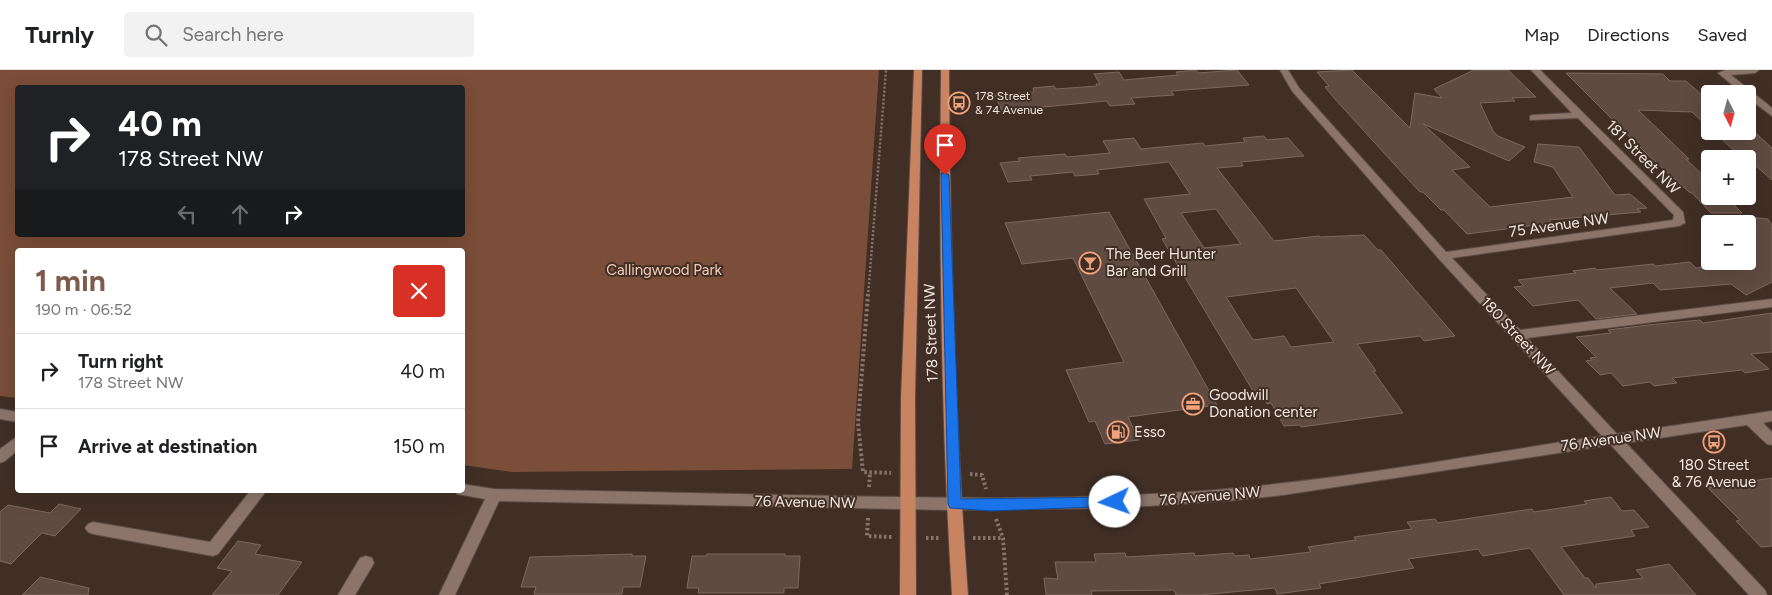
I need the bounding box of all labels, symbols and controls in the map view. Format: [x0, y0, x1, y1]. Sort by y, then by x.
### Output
search box [124, 12, 474, 57]
text: Turnly [25, 20, 94, 49]
icon: search [142, 21, 170, 49]
text: Search here [182, 23, 284, 46]
text: Map [1524, 24, 1559, 46]
text: Directions [1587, 24, 1669, 46]
text: Saved [1697, 24, 1747, 46]
north arrow [1701, 85, 1756, 140]
map controls [1701, 85, 1756, 270]
place label: 178 Street & 74 Avenue [975, 89, 1044, 117]
bus stop icon: 178 Street & 74 Avenue [947, 91, 971, 115]
text: 40 m [118, 103, 202, 145]
icon: right [35, 105, 100, 170]
street label: 181 Street NW [1602, 116, 1684, 198]
pin [924, 124, 966, 175]
icon: arrive [931, 131, 959, 159]
text: 178 Street NW [118, 145, 263, 172]
button: + [1701, 150, 1756, 205]
icon: left [173, 200, 201, 228]
icon: ahead [226, 200, 254, 228]
icon: right [279, 200, 307, 228]
street label: 75 Avenue NW [1508, 209, 1611, 241]
button: − [1701, 215, 1756, 270]
place label: The Beer Hunter Bar and Grill [1106, 245, 1216, 280]
bar icon: The Beer Hunter Bar and Grill [1078, 251, 1102, 275]
park label: Callingwood Park [606, 261, 723, 279]
text: 1 min [35, 262, 106, 299]
button: close [393, 265, 445, 317]
street label: 178 Street NW [920, 283, 942, 383]
street label: 180 Street NW [1477, 293, 1559, 379]
text: 190 m · 06:52 [35, 300, 132, 319]
text: Turn right [78, 350, 164, 373]
icon: right [35, 357, 63, 385]
text: 40 m [400, 360, 445, 383]
text: 178 Street NW [78, 373, 183, 392]
place label: Goodwill Donation center [1209, 386, 1318, 421]
office icon: Goodwill Donation center [1181, 392, 1205, 416]
fuel station icon: Esso [1106, 420, 1130, 444]
place label: Esso [1134, 423, 1166, 441]
street label: 76 Avenue NW [1560, 423, 1663, 455]
bus stop icon: 180 Street & 76 Avenue [1702, 430, 1726, 454]
icon: arrive [35, 432, 63, 460]
text: Arrive at destination [78, 435, 257, 458]
text: 150 m [393, 435, 445, 458]
place label: 180 Street & 76 Avenue [1672, 456, 1756, 491]
position arrow [1088, 475, 1140, 527]
street label: 76 Avenue NW [1159, 483, 1262, 509]
street label: 76 Avenue NW [754, 492, 856, 512]

